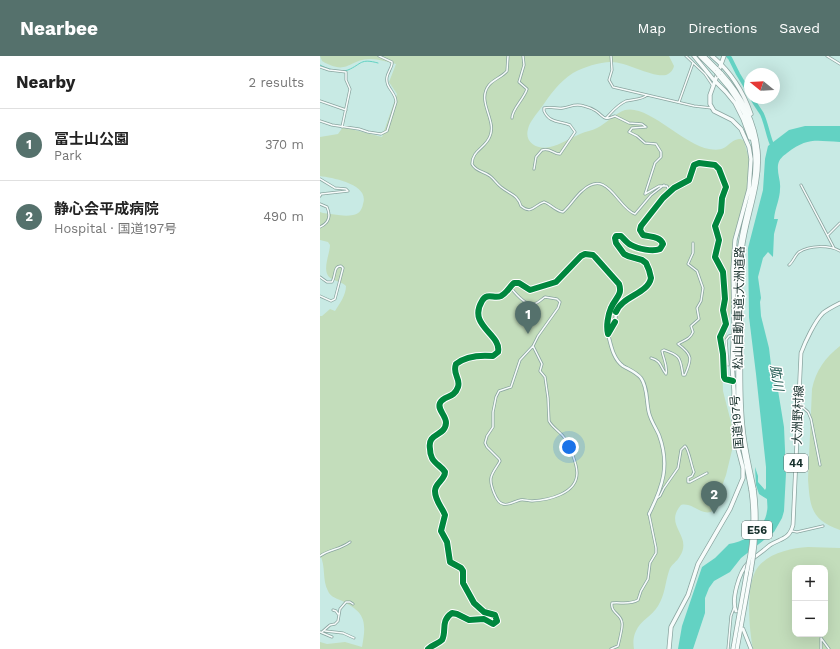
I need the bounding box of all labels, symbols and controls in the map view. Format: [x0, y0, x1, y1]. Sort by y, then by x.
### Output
text: Nearbee [20, 17, 98, 40]
text: Map [638, 20, 666, 36]
text: Directions [688, 20, 757, 36]
text: Saved [779, 20, 820, 36]
north arrow [744, 68, 780, 104]
text: Nearby [16, 72, 75, 92]
text: 2 results [249, 75, 304, 90]
text: 冨士山公園 [54, 130, 129, 148]
text: 1 [26, 137, 32, 152]
text: 370 m [265, 137, 304, 152]
text: Park [54, 148, 82, 163]
text: 静心会平成病院 [54, 200, 159, 218]
text: 2 [25, 209, 33, 224]
text: 490 m [263, 209, 304, 224]
text: Hospital · 国道197号 [54, 221, 177, 236]
street label: 松山自動車道;大洲道路 [731, 246, 747, 370]
pin: 1 [515, 301, 541, 334]
water label: 肱川 [768, 364, 787, 394]
street label: 大洲野村線 [790, 385, 806, 445]
street label: 国道197号 [728, 394, 746, 450]
your location [559, 437, 579, 457]
road number: 44 [784, 454, 808, 472]
pin: 2 [701, 481, 727, 514]
road number: E56 [742, 521, 772, 539]
map controls [792, 565, 828, 637]
button: + [792, 565, 828, 601]
button: − [792, 601, 828, 637]

